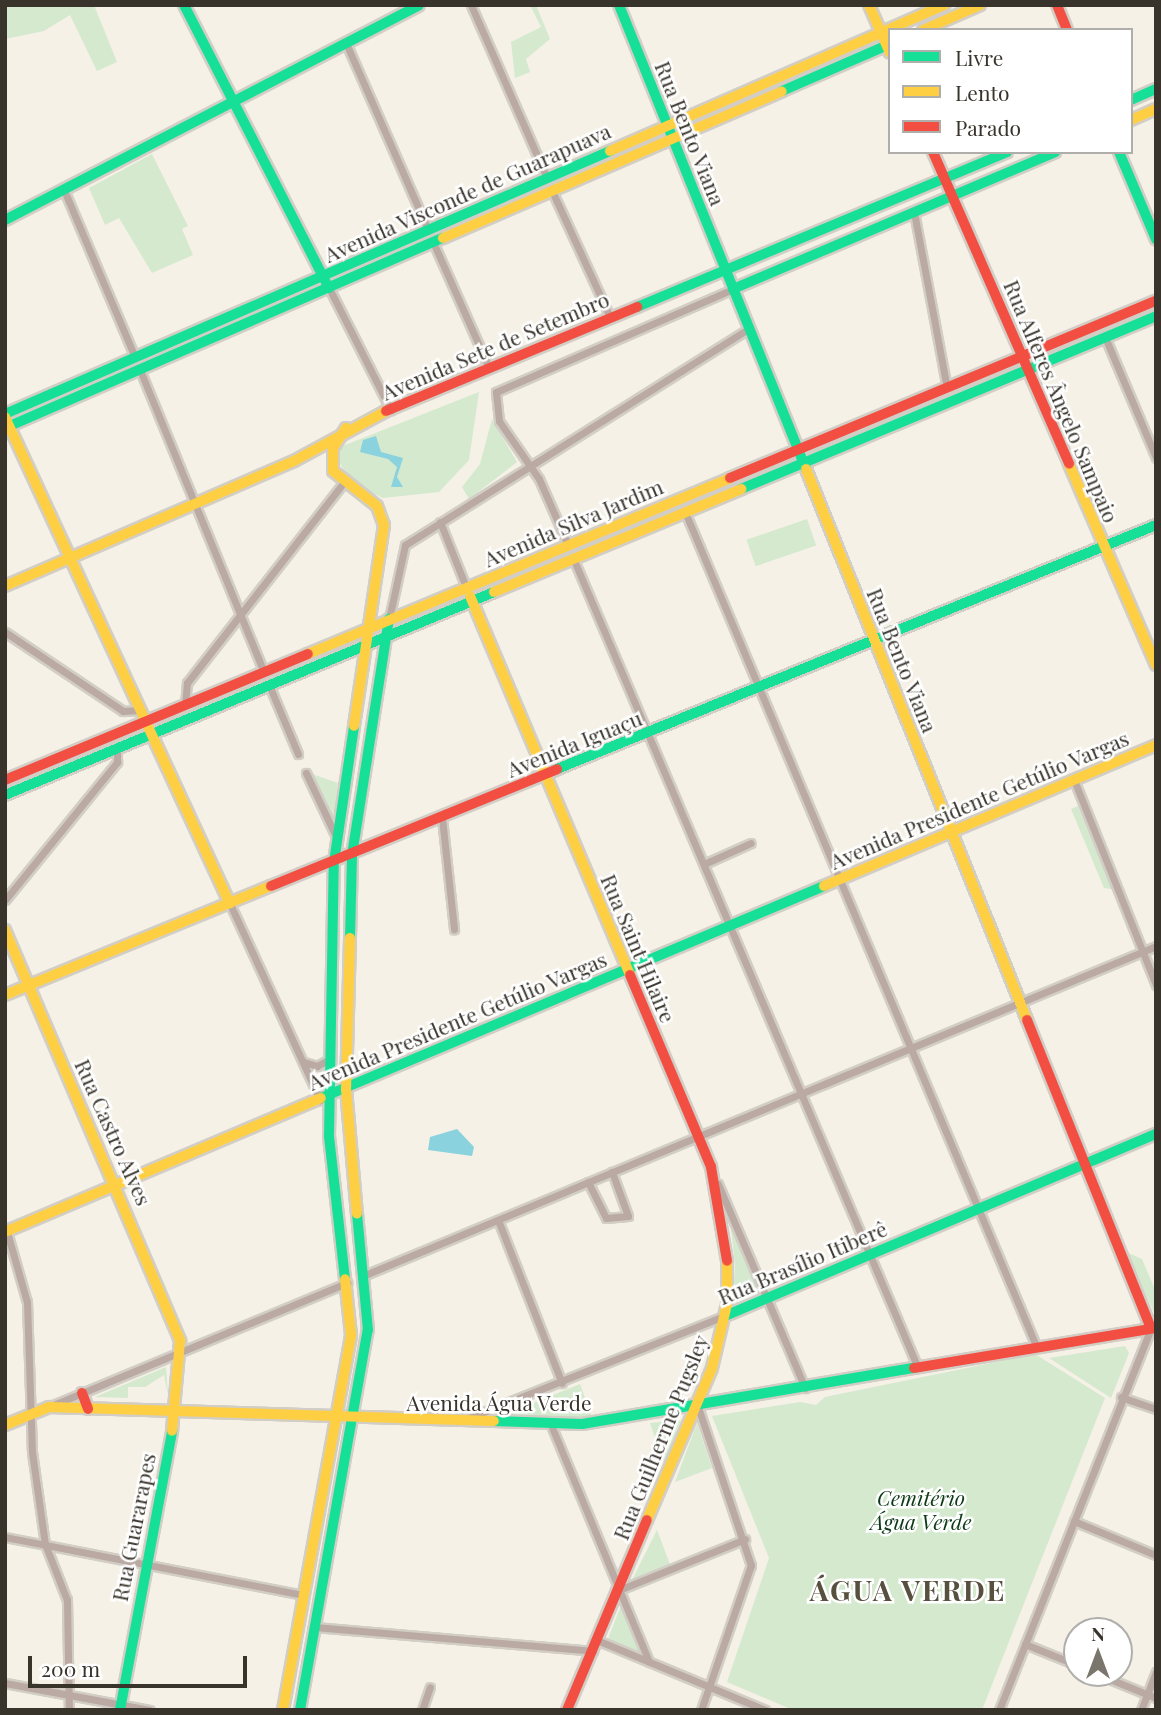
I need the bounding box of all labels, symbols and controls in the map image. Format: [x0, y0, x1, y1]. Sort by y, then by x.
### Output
legend [888, 28, 1133, 154]
text: Livre [955, 43, 1003, 71]
street label: Rua Bento Viana [650, 57, 732, 209]
text: Lento [955, 78, 1009, 106]
text: Parado [955, 113, 1021, 141]
street label: Avenida Visconde de Guarapuava [320, 117, 614, 267]
street label: Rua Alferes Ângelo Sampaio [999, 275, 1125, 527]
street label: Avenida Sete de Setembro [377, 286, 613, 404]
street label: Avenida Silva Jardim [479, 473, 667, 571]
street label: Rua Bento Viana [862, 584, 944, 736]
street label: Avenida Iguaçu [503, 704, 645, 782]
street label: Avenida Presidente Getúlio Vargas [825, 724, 1133, 874]
street label: Rua Saint Hilaire [596, 870, 682, 1026]
street label: Avenida Presidente Getúlio Vargas [303, 945, 611, 1095]
street label: Rua Castro Alves [70, 1055, 158, 1209]
street label: Rua Brasílio Itiberê [714, 1215, 890, 1309]
street label: Rua Guilherme Pugsley [607, 1331, 713, 1543]
street label: Avenida Água Verde [405, 1389, 593, 1415]
street label: Rua Guararapes [106, 1451, 160, 1603]
park label: Cemitério Água Verde [871, 1484, 971, 1534]
district label: ÁGUA VERDE [810, 1573, 1006, 1607]
north arrow [1063, 1617, 1133, 1687]
text: N [1091, 1620, 1105, 1646]
scale bar [32, 1642, 250, 1686]
text: 200 m [41, 1654, 100, 1682]

